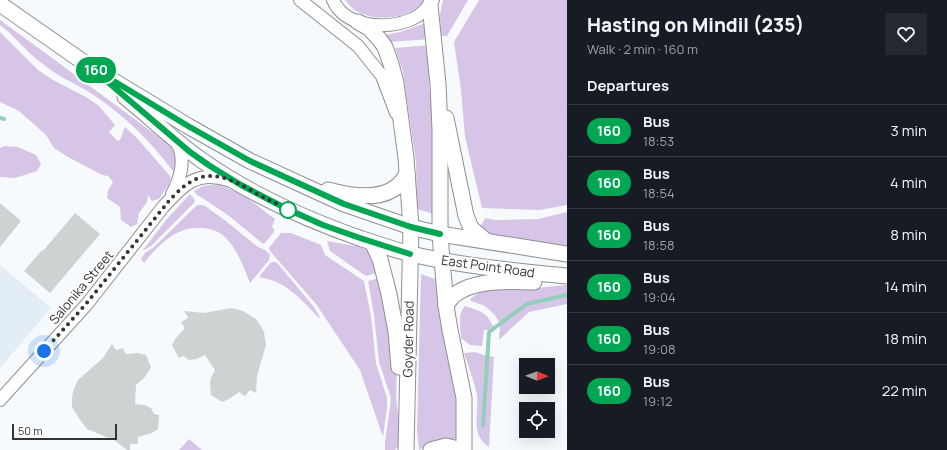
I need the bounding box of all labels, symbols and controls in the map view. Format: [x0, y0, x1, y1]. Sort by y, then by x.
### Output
text: Hasting on Mindil (235) [587, 12, 804, 38]
button: heart [885, 13, 927, 55]
text: Walk · 2 min · 160 m [587, 40, 698, 58]
line badge: 160 [73, 57, 119, 83]
text: 160 [84, 60, 108, 79]
text: Departures [587, 75, 669, 96]
text: Bus [643, 111, 670, 132]
text: 3 min [891, 120, 927, 141]
text: 160 [597, 121, 621, 140]
text: 18:53 [643, 132, 674, 150]
text: Bus [643, 163, 670, 184]
text: 4 min [890, 172, 927, 193]
text: 160 [597, 173, 621, 192]
text: 18:54 [643, 184, 675, 202]
unlabelled marker [279, 201, 297, 219]
text: Bus [643, 215, 670, 236]
text: 8 min [890, 224, 927, 245]
text: 160 [597, 225, 621, 244]
text: 18:58 [643, 236, 675, 254]
street label: Salonika Street [45, 246, 117, 328]
street label: East Point Road [440, 251, 536, 281]
text: Bus [643, 267, 670, 288]
text: 14 min [884, 276, 927, 297]
text: 160 [597, 277, 621, 296]
text: 19:04 [643, 288, 676, 306]
street label: Goyder Road [398, 301, 418, 377]
text: Bus [643, 319, 670, 340]
text: 18 min [884, 328, 927, 349]
text: 160 [597, 329, 621, 348]
text: 19:08 [643, 340, 676, 358]
your location [34, 341, 54, 361]
north arrow [519, 358, 555, 394]
map controls [519, 358, 555, 438]
text: Bus [643, 371, 670, 392]
text: 22 min [882, 380, 927, 401]
text: 160 [597, 381, 621, 400]
text: 19:12 [643, 392, 673, 410]
button: locate [519, 402, 555, 438]
scale bar [12, 422, 117, 441]
text: 50 m [18, 423, 43, 438]

